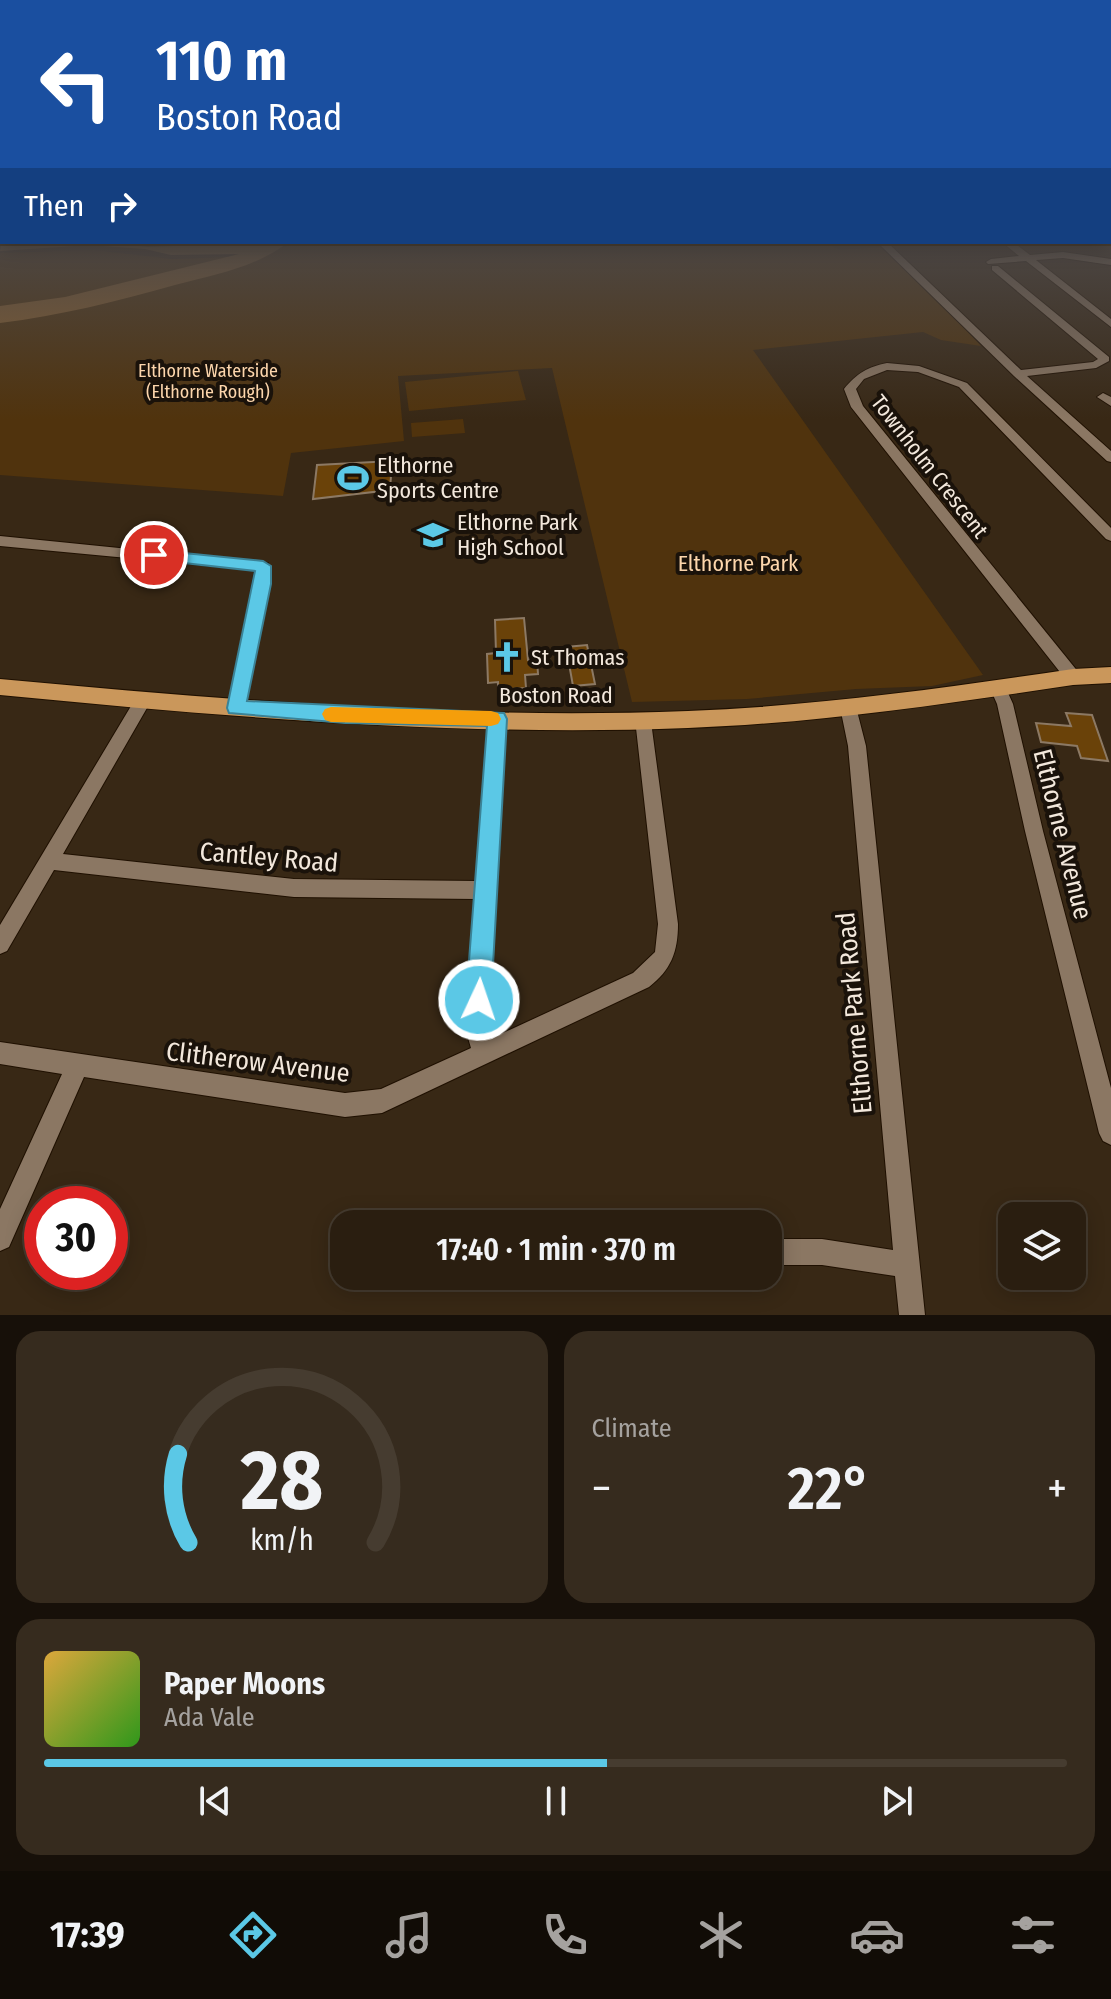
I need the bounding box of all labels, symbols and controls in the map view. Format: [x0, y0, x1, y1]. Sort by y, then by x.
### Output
text: 110 m [156, 28, 287, 95]
icon: left [24, 32, 128, 136]
text: Boston Road [156, 96, 342, 140]
icon: right [100, 184, 144, 228]
text: Then [24, 188, 84, 224]
park label: Elthorne Waterside (Elthorne Rough) [138, 360, 278, 403]
street label: Townholm Crescent [865, 389, 994, 544]
place label: Elthorne Sports Centre [377, 452, 499, 504]
sports icon: Elthorne Sports Centre [336, 461, 370, 495]
place label: Elthorne Park High School [457, 509, 578, 561]
school or university icon: Elthorne Park High School [416, 518, 450, 552]
pin [120, 521, 188, 589]
icon: arrive [132, 533, 176, 577]
park label: Elthorne Park [678, 550, 799, 577]
church icon: St Thomas [490, 640, 524, 674]
place label: St Thomas [531, 644, 625, 671]
street label: Boston Road [499, 682, 613, 709]
street label: Elthorne Avenue [1026, 746, 1099, 923]
street label: Cantley Road [199, 836, 339, 879]
street label: Elthorne Park Road [830, 911, 879, 1115]
position arrow [437, 958, 521, 1042]
street label: Clitherow Avenue [164, 1036, 351, 1089]
speed limit sign: 30 [24, 1186, 128, 1290]
map controls [998, 1202, 1086, 1290]
button: layers [998, 1202, 1086, 1290]
text: 17:40 · 1 min · 370 m [436, 1232, 676, 1268]
text: Climate [592, 1413, 672, 1444]
text: 28 [240, 1431, 323, 1531]
text: 22° [788, 1453, 871, 1525]
text: − [592, 1462, 611, 1515]
text: + [1047, 1462, 1067, 1515]
text: km/h [250, 1523, 314, 1558]
text: Paper Moons [164, 1666, 325, 1702]
text: Ada Vale [164, 1702, 255, 1733]
icon: previous [193, 1779, 237, 1823]
icon: pause [534, 1779, 578, 1823]
icon: next [875, 1779, 919, 1823]
icon: directions [225, 1907, 281, 1963]
icon: music [381, 1907, 437, 1963]
icon: phone [537, 1907, 593, 1963]
icon: climate [693, 1907, 749, 1963]
icon: car [849, 1907, 905, 1963]
icon: filters [1005, 1907, 1061, 1963]
text: 17:39 [50, 1913, 125, 1957]

